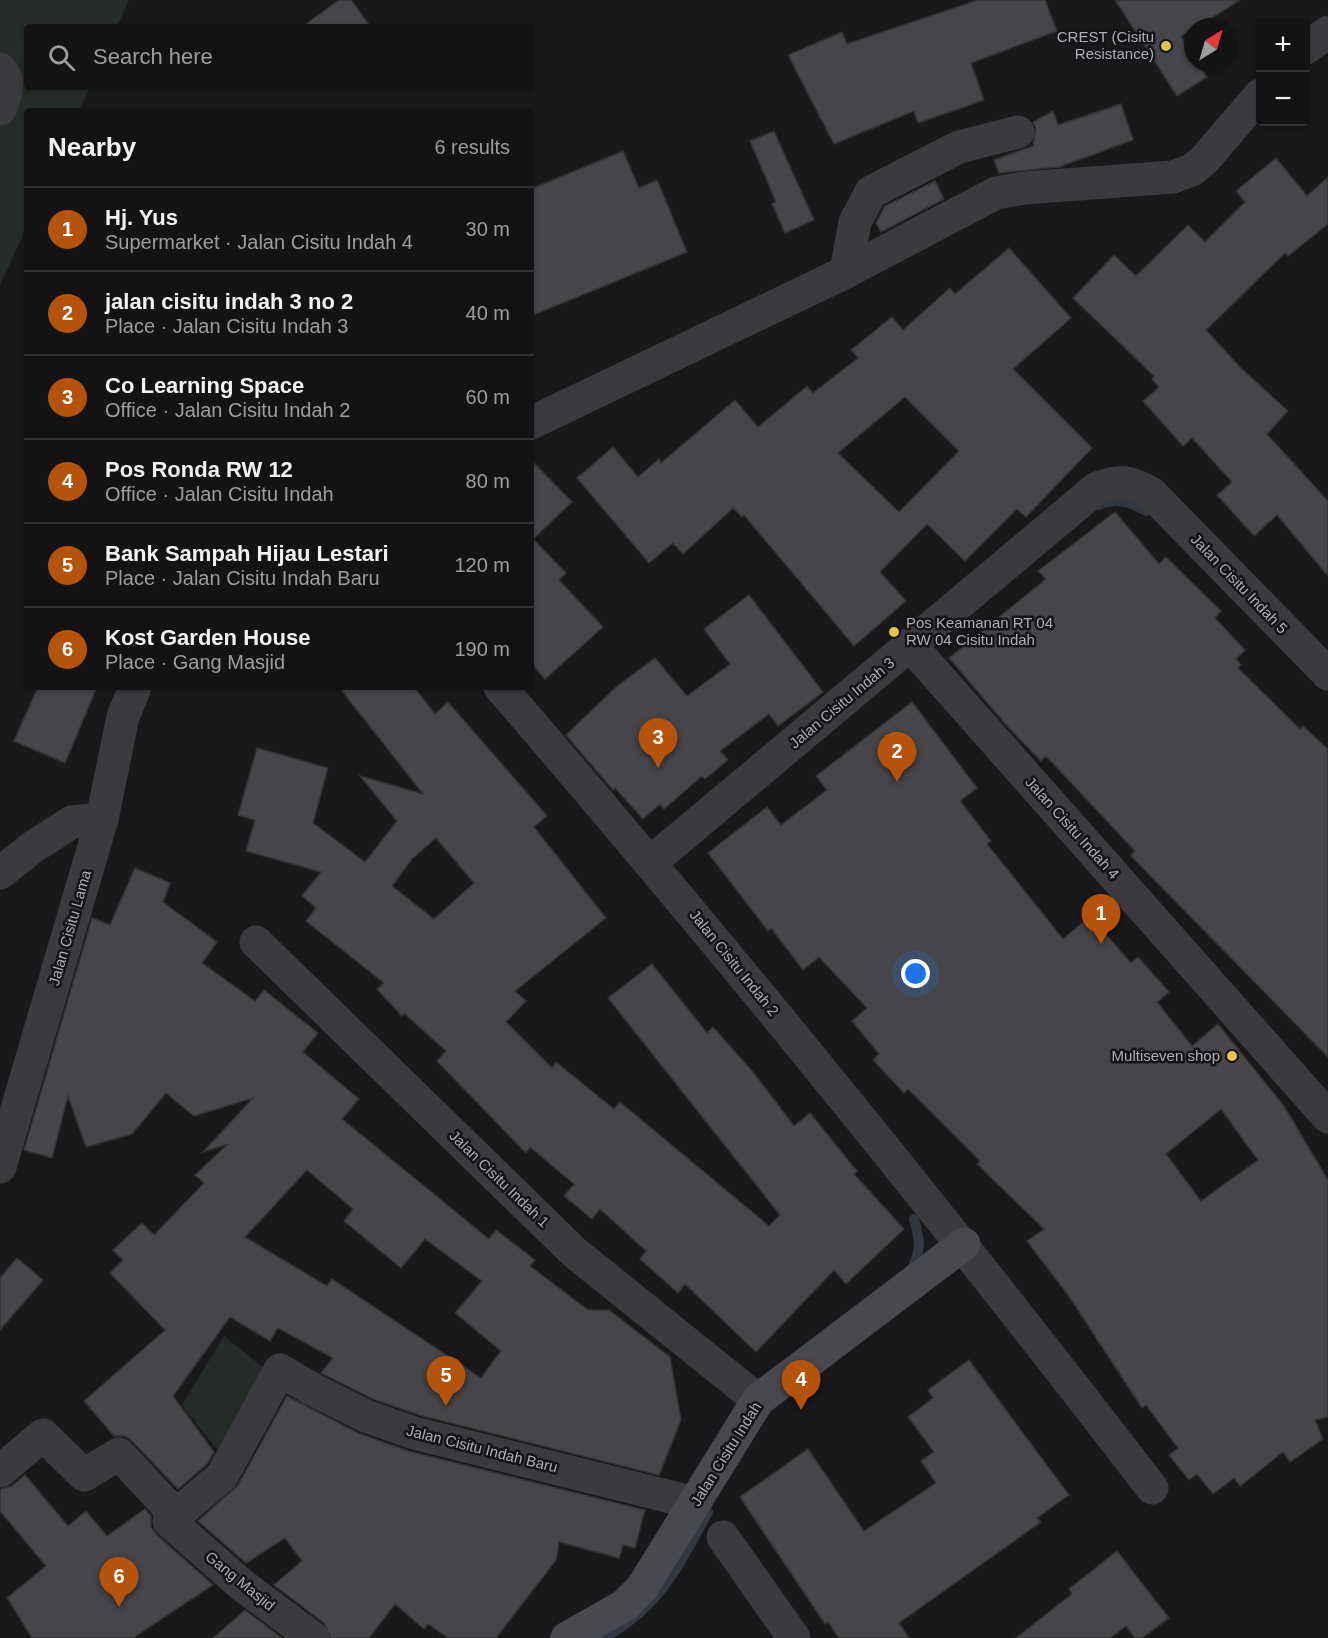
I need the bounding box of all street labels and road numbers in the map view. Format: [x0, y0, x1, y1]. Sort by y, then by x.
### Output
street label: Jalan Cisitu Indah 5 [1187, 530, 1291, 637]
street label: Jalan Cisitu Indah 3 [786, 654, 898, 751]
street label: Jalan Cisitu Indah 4 [1022, 773, 1123, 882]
street label: Jalan Cisitu Lama [45, 868, 94, 988]
street label: Jalan Cisitu Indah 2 [686, 906, 782, 1019]
street label: Jalan Cisitu Indah 1 [446, 1127, 553, 1231]
street label: Jalan Cisitu Indah [687, 1399, 764, 1509]
street label: Jalan Cisitu Indah Baru [405, 1422, 559, 1476]
street label: Gang Masjid [202, 1548, 278, 1614]

